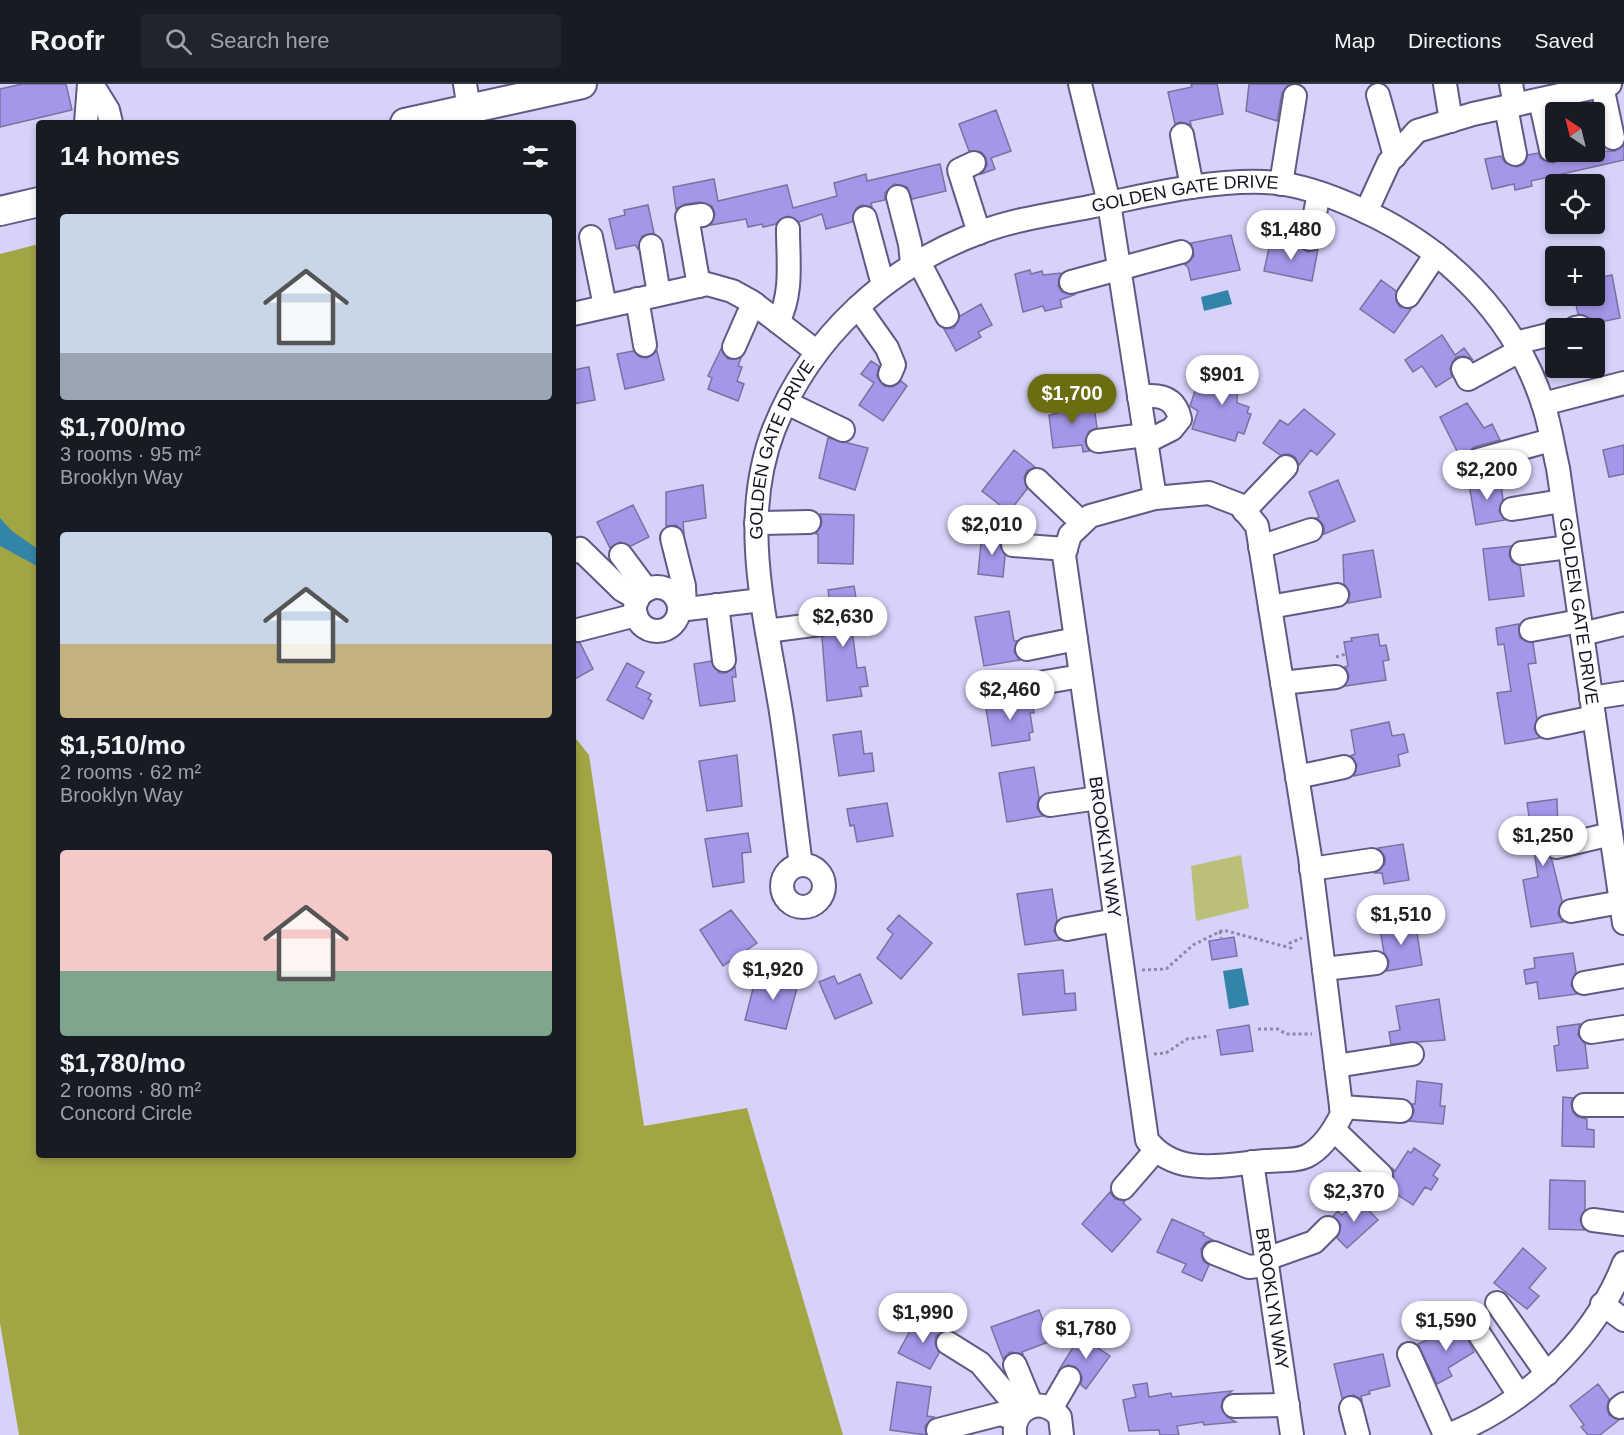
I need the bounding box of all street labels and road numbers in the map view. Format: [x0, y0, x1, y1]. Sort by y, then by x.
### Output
street label: GOLDEN GATE DRIVE [1090, 172, 1279, 216]
street label: GOLDEN GATE DRIVE [746, 357, 818, 540]
street label: GOLDEN GATE DRIVE [1555, 516, 1602, 706]
street label: BROOKLYN WAY [1085, 775, 1125, 919]
street label: BROOKLYN WAY [1252, 1226, 1292, 1371]

